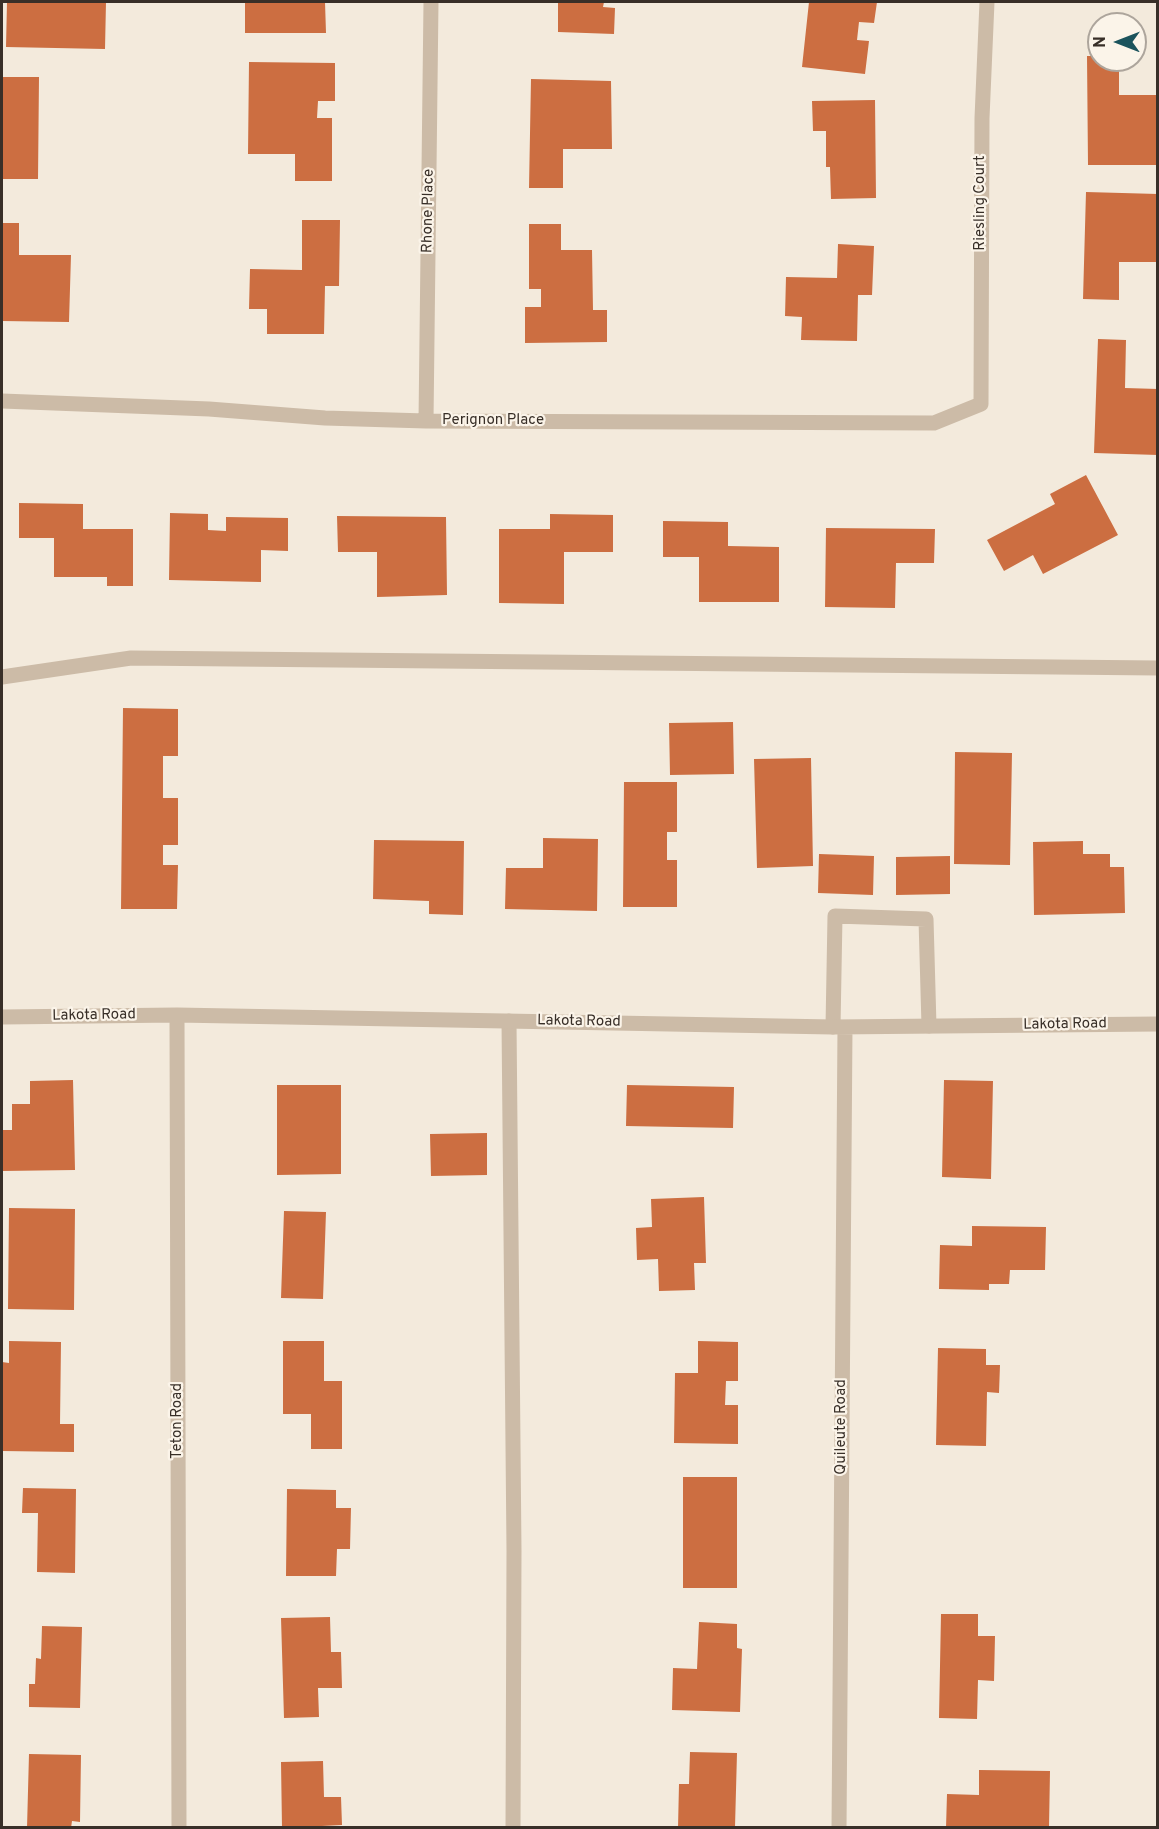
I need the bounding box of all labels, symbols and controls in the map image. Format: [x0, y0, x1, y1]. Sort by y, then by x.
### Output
north arrow [1087, 12, 1147, 72]
text: N [1091, 36, 1111, 48]
street label: Riesling Court [972, 155, 990, 251]
street label: Rhone Place [419, 169, 439, 253]
street label: Perignon Place [442, 412, 544, 430]
street label: Lakota Road [52, 1006, 136, 1026]
street label: Lakota Road [537, 1012, 621, 1032]
street label: Lakota Road [1023, 1015, 1107, 1035]
street label: Quileute Road [833, 1379, 851, 1475]
street label: Teton Road [169, 1383, 187, 1459]

